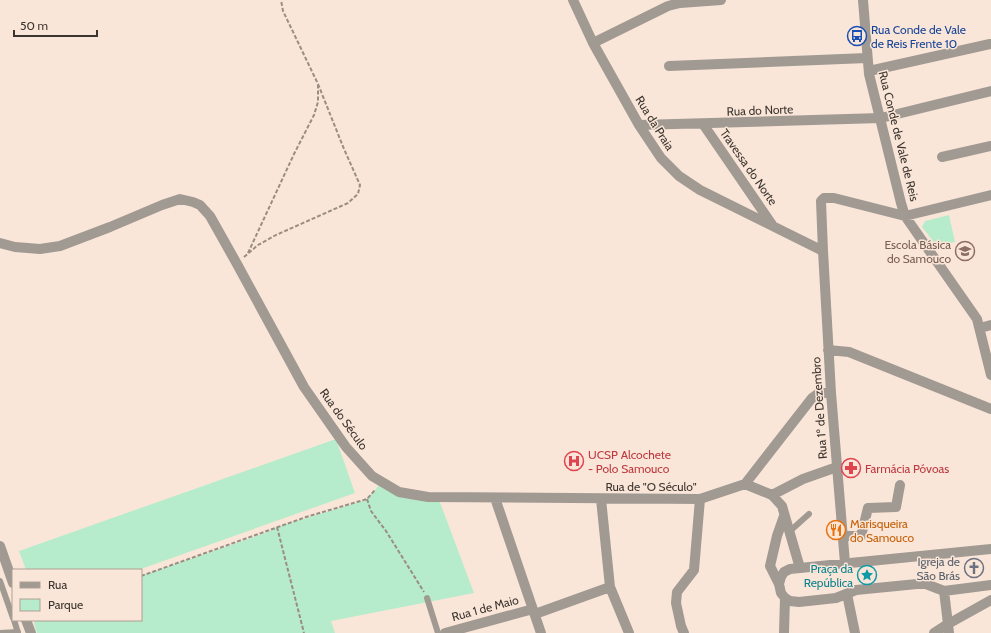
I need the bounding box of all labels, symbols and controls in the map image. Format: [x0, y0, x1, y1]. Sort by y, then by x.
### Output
scale bar [14, 12, 97, 38]
text: 50 m [20, 18, 48, 33]
place label: Rua Conde de Vale de Reis Frente 10 [871, 22, 966, 51]
bus stop icon: Rua Conde de Vale de Reis Frente 10 [846, 25, 868, 47]
street label: Rua Conde de Vale de Reis [876, 69, 922, 203]
street label: Rua da Praia [632, 93, 678, 153]
street label: Rua do Norte [726, 101, 794, 119]
street label: Travessa do Norte [717, 126, 781, 208]
place label: Escola Básica do Samouco [885, 237, 951, 266]
school or university icon: Escola Básica do Samouco [954, 240, 976, 262]
street label: Rua 1º de Dezembro [808, 356, 830, 460]
street label: Rua do Século [317, 385, 371, 453]
place label: UCSP Alcochete - Polo Samouco [588, 447, 671, 476]
hospital icon: UCSP Alcochete - Polo Samouco [563, 450, 585, 472]
pharmacy icon: Farmácia Póvoas [840, 457, 862, 479]
place label: Farmácia Póvoas [865, 461, 949, 476]
street label: Rua de "O Século" [605, 479, 697, 494]
place label: Marisqueira do Samouco [850, 516, 915, 545]
restaurant icon: Marisqueira do Samouco [825, 519, 847, 541]
place label: Igreja de São Brás [916, 554, 960, 583]
church icon: Igreja de São Brás [963, 557, 985, 579]
place label: Praça da República [804, 561, 853, 590]
place icon: Praça da República [856, 564, 878, 586]
legend [12, 569, 142, 621]
text: Rua [48, 577, 67, 592]
street label: Rua 1 de Maio [450, 592, 520, 624]
text: Parque [48, 597, 83, 612]

